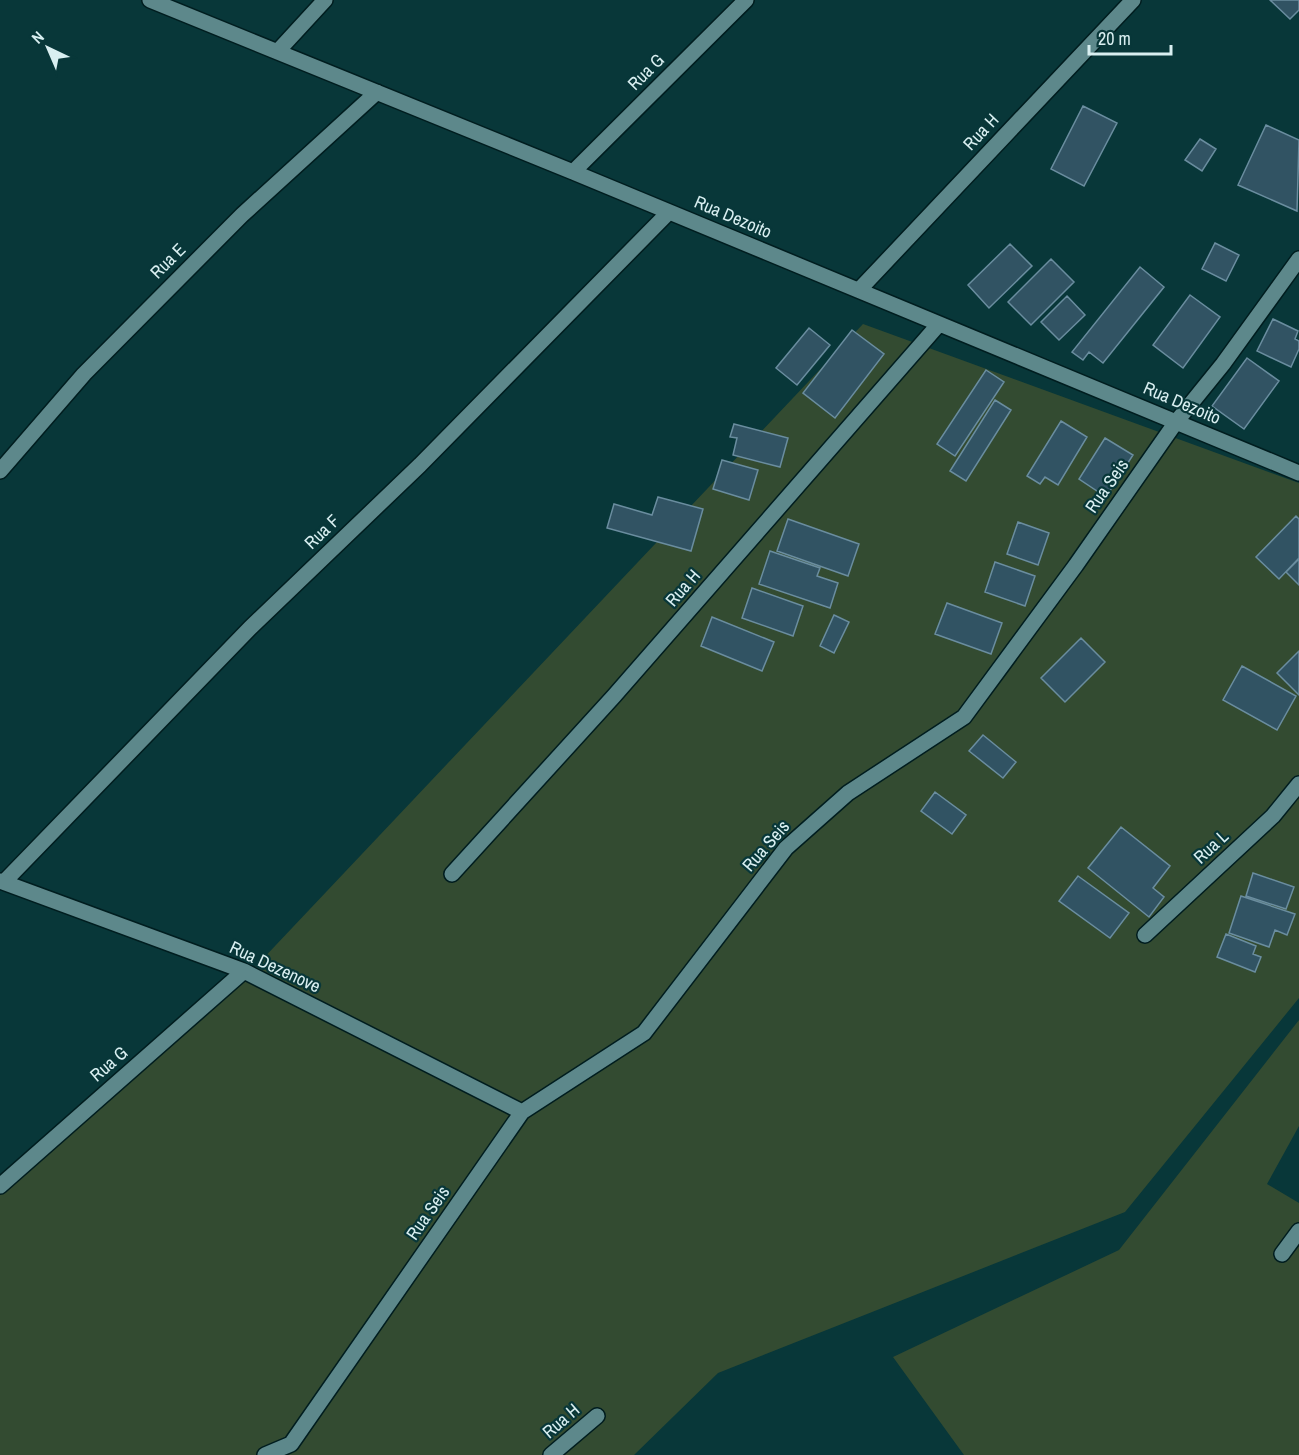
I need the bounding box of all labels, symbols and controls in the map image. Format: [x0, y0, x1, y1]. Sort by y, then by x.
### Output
north arrow [18, 18, 78, 78]
scale bar [1089, 18, 1172, 56]
text: N [27, 26, 49, 48]
text: 20 m [1098, 26, 1131, 51]
street label: Rua G [622, 48, 670, 96]
street label: Rua H [957, 108, 1004, 155]
street label: Rua Dezoito [691, 189, 776, 244]
street label: Rua E [144, 237, 191, 284]
street label: Rua Dezoito [1140, 375, 1225, 430]
street label: Rua Seis [1079, 454, 1134, 518]
street label: Rua F [299, 509, 345, 555]
street label: Rua H [659, 564, 706, 612]
street label: Rua Seis [736, 815, 795, 877]
street label: Rua L [1188, 824, 1234, 869]
street label: Rua Dezenove [226, 935, 325, 999]
street label: Rua G [84, 1040, 133, 1087]
street label: Rua Seis [400, 1181, 455, 1245]
street label: Rua H [537, 1397, 585, 1444]

